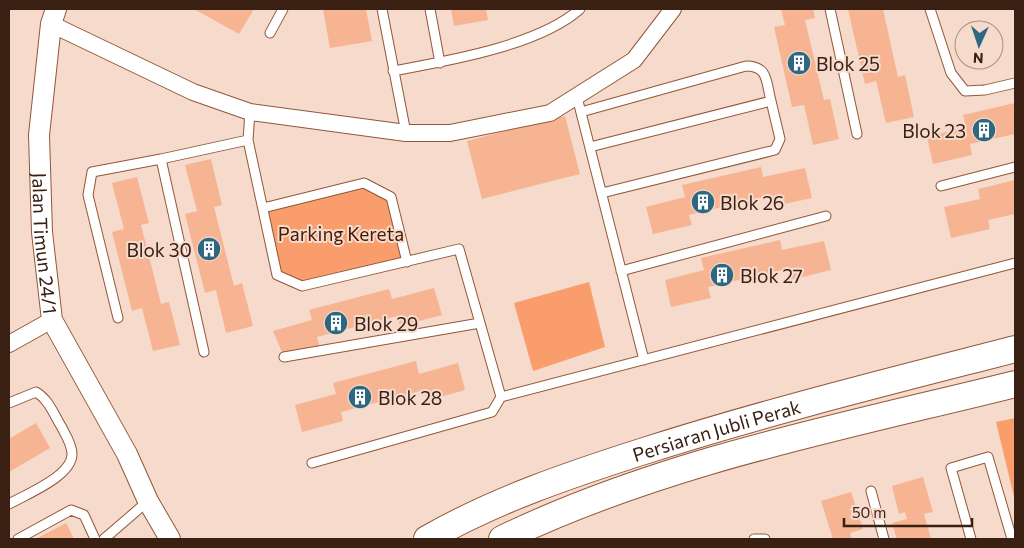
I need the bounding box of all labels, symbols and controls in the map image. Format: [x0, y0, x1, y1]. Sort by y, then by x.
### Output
north arrow [954, 20, 1004, 70]
building icon: Blok 25 [786, 50, 812, 76]
text: N [973, 50, 984, 67]
place label: Blok 25 [816, 52, 880, 75]
building icon: Blok 23 [971, 117, 997, 143]
place label: Blok 23 [902, 119, 966, 142]
street label: Jalan Timun 24/1 [29, 172, 63, 315]
building icon: Blok 26 [690, 189, 716, 215]
place label: Blok 26 [720, 191, 784, 214]
park label: Parking Kereta [278, 222, 404, 245]
building icon: Blok 30 [196, 236, 222, 262]
place label: Blok 30 [126, 238, 192, 261]
building icon: Blok 27 [709, 262, 735, 288]
place label: Blok 27 [740, 264, 803, 287]
building icon: Blok 29 [323, 310, 349, 336]
place label: Blok 29 [354, 312, 418, 335]
building icon: Blok 28 [347, 384, 373, 410]
place label: Blok 28 [378, 386, 442, 409]
street label: Persiaran Jubli Perak [629, 394, 803, 466]
scale bar [844, 496, 972, 528]
text: 50 m [852, 503, 886, 521]

